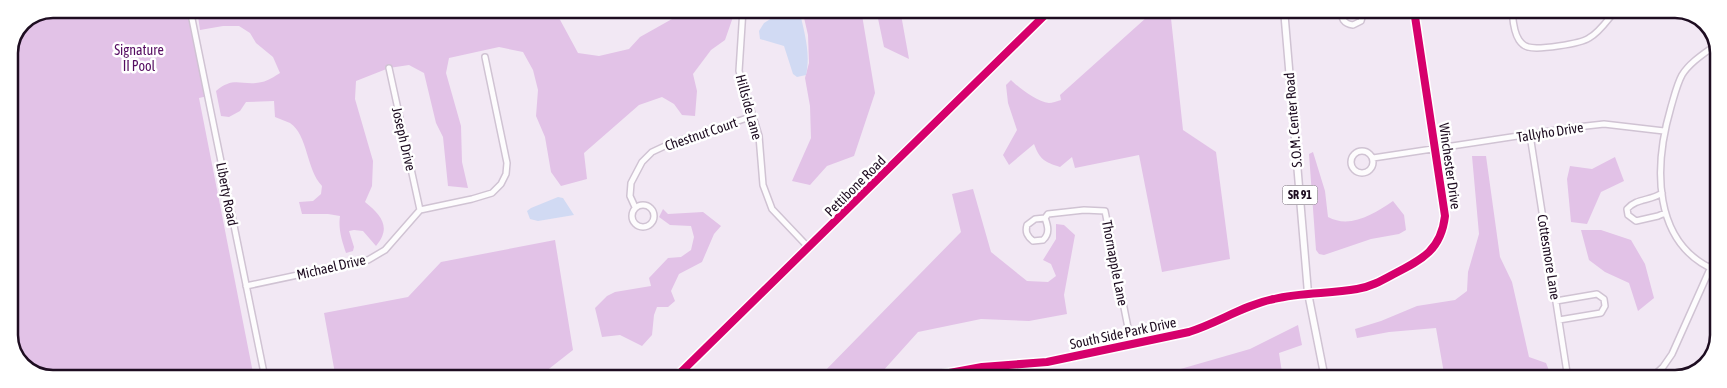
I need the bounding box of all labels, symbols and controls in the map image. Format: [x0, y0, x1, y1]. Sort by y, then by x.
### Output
park label: Signature II Pool [114, 42, 164, 74]
street label: S.O.M. Center Road [1281, 72, 1305, 168]
street label: Hillside Lane [733, 73, 765, 141]
street label: Joseph Drive [389, 106, 419, 172]
street label: Chestnut Court [663, 114, 739, 154]
street label: Tallyho Drive [1516, 119, 1584, 145]
street label: Winchester Drive [1436, 122, 1464, 210]
street label: Pettibone Road [821, 152, 889, 220]
street label: Liberty Road [213, 161, 241, 227]
road number: SR 91 [1282, 186, 1318, 204]
street label: Cottesmore Lane [1534, 213, 1564, 301]
street label: Thornapple Lane [1099, 219, 1131, 307]
street label: Michael Drive [295, 251, 367, 283]
street label: South Side Park Drive [1068, 314, 1178, 352]

